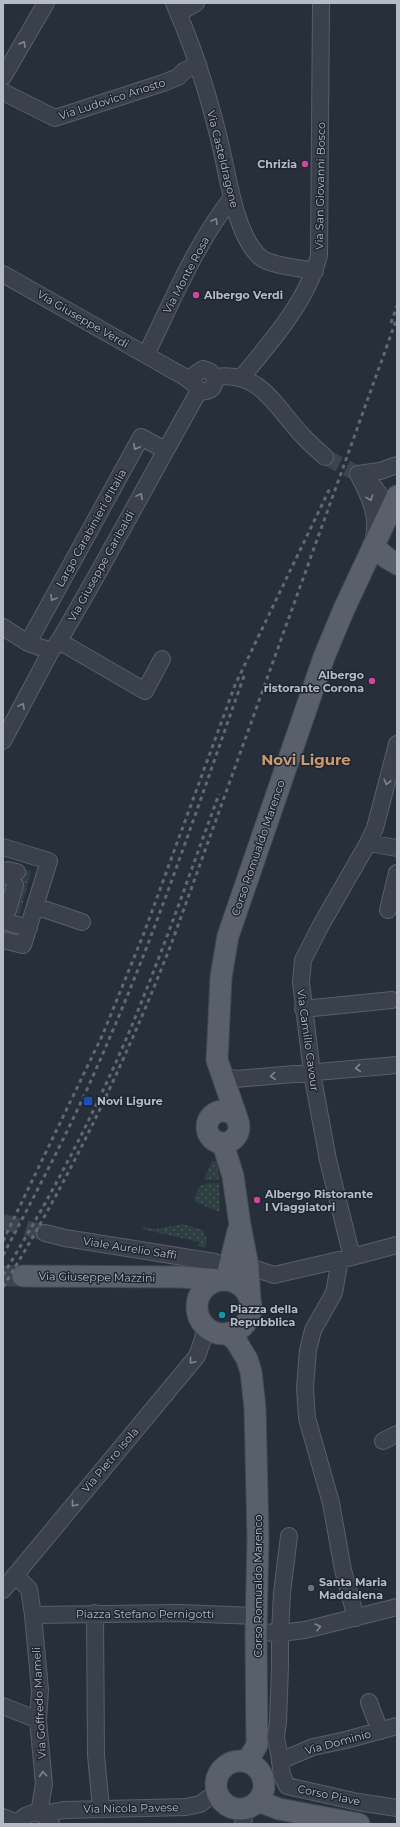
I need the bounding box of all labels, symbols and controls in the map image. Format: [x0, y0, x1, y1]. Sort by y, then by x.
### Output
one-way arrow [18, 41, 25, 48]
street label: Via Ludovico Ariosto [57, 75, 167, 123]
street label: Via Casteldragone [204, 109, 242, 209]
street label: Via San Giovanni Bosco [312, 122, 328, 250]
place label: Chrizia [257, 157, 297, 171]
marker: Chrizia [300, 159, 310, 169]
one-way arrow [211, 218, 218, 225]
street label: Via Monte Rosa [160, 234, 212, 316]
street label: Via Giuseppe Verdi [35, 287, 131, 351]
place label: Albergo Verdi [203, 288, 283, 302]
marker: Albergo Verdi [191, 290, 201, 300]
one-way arrow [133, 443, 140, 451]
street label: Largo Carabinieri d'Italia [53, 466, 129, 590]
one-way arrow [136, 493, 143, 500]
one-way arrow [365, 494, 373, 501]
street label: Via Giuseppe Garibaldi [65, 508, 137, 624]
one-way arrow [50, 594, 57, 601]
place label: Albergo ristorante Corona [264, 668, 364, 695]
marker: Albergo ristorante Corona [367, 676, 377, 686]
one-way arrow [17, 703, 24, 711]
district label: Novi Ligure [261, 750, 351, 769]
street label: Corso Romualdo Marenco [228, 778, 288, 918]
one-way arrow [383, 778, 392, 785]
street label: Via Camillo Cavour [294, 988, 322, 1092]
one-way arrow [355, 1064, 361, 1073]
one-way arrow [270, 1071, 276, 1080]
place label: Novi Ligure [97, 1094, 163, 1108]
marker: Novi Ligure [82, 1095, 94, 1107]
place label: Albergo Ristorante I Viaggiatori [264, 1187, 373, 1214]
marker: Albergo Ristorante I Viaggiatori [252, 1195, 262, 1205]
street label: Viale Aurelio Saffi [82, 1234, 178, 1262]
street label: Via Giuseppe Mazzini [39, 1269, 156, 1285]
place label: Piazza della Repubblica [230, 1302, 298, 1329]
marker: Piazza della Repubblica [217, 1310, 227, 1320]
one-way arrow [190, 1356, 197, 1364]
street label: Via Pietro Isola [79, 1425, 141, 1495]
one-way arrow [71, 1499, 78, 1507]
street label: Corso Romualdo Marenco [251, 1514, 265, 1657]
place label: Santa Maria Maddalena [319, 1575, 387, 1602]
marker: Santa Maria Maddalena [306, 1583, 316, 1593]
street label: Piazza Stefano Pernigotti [76, 1607, 214, 1621]
one-way arrow [314, 1623, 321, 1632]
street label: Via Goffredo Mameli [29, 1647, 49, 1759]
street label: Via Dominio [303, 1726, 373, 1758]
one-way arrow [39, 1771, 48, 1778]
street label: Corso Piave [296, 1782, 362, 1809]
street label: Via Nicola Pavese [83, 1800, 179, 1816]

